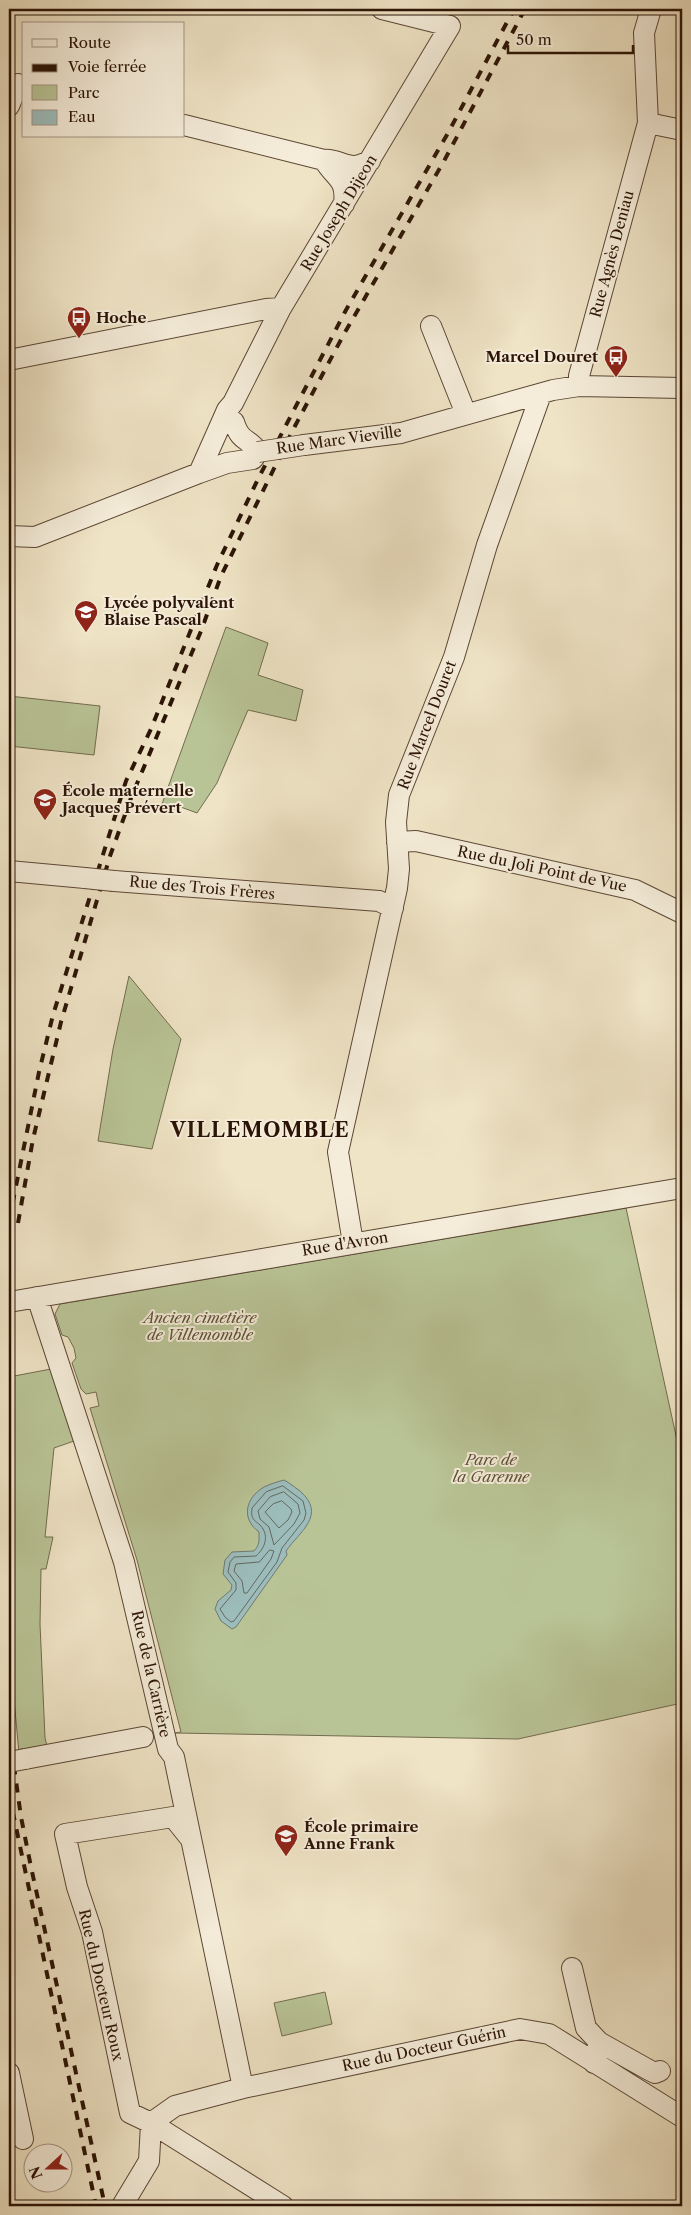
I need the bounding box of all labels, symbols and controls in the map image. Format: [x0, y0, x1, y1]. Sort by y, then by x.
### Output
legend [22, 22, 185, 138]
scale bar [508, 22, 634, 54]
text: 50 m [516, 30, 552, 49]
text: Route [68, 33, 111, 52]
text: Voie ferrée [67, 57, 146, 76]
text: Parc [68, 83, 100, 102]
text: Eau [68, 107, 96, 126]
street label: Rue Joseph Dijeon [296, 151, 381, 274]
street label: Rue Agnès Deniau [585, 188, 638, 320]
bus stop icon: Hoche [66, 305, 92, 339]
place label: Hoche [96, 308, 146, 327]
bus stop icon: Marcel Douret [603, 344, 629, 378]
place label: Marcel Douret [485, 347, 598, 366]
street label: Rue Marc Vieville [275, 421, 403, 458]
place label: Lycée polyvalent Blaise Pascal [104, 593, 234, 629]
school or university icon: Lycée polyvalent Blaise Pascal [73, 599, 99, 633]
street label: Rue Marcel Douret [393, 657, 460, 792]
place label: École maternelle Jacques Prévert [59, 781, 193, 817]
school or university icon: École maternelle Jacques Prévert [32, 787, 58, 821]
street label: Rue du Joli Point de Vue [456, 841, 629, 896]
street label: Rue des Trois Frères [128, 872, 276, 903]
district label: VILLEMOMBLE [169, 1118, 350, 1142]
street label: Rue d'Avron [300, 1227, 390, 1260]
park label: Ancien cimetière de Villemomble [141, 1308, 257, 1344]
park label: Parc de la Garenne [453, 1450, 530, 1486]
street label: Rue de la Carrière [128, 1608, 175, 1739]
place label: École primaire Anne Frank [303, 1817, 419, 1853]
school or university icon: École primaire Anne Frank [273, 1823, 299, 1857]
street label: Rue du Docteur Roux [75, 1907, 128, 2063]
street label: Rue du Docteur Guérin [340, 2022, 508, 2075]
north arrow [22, 2142, 72, 2192]
text: N [25, 2164, 46, 2182]

